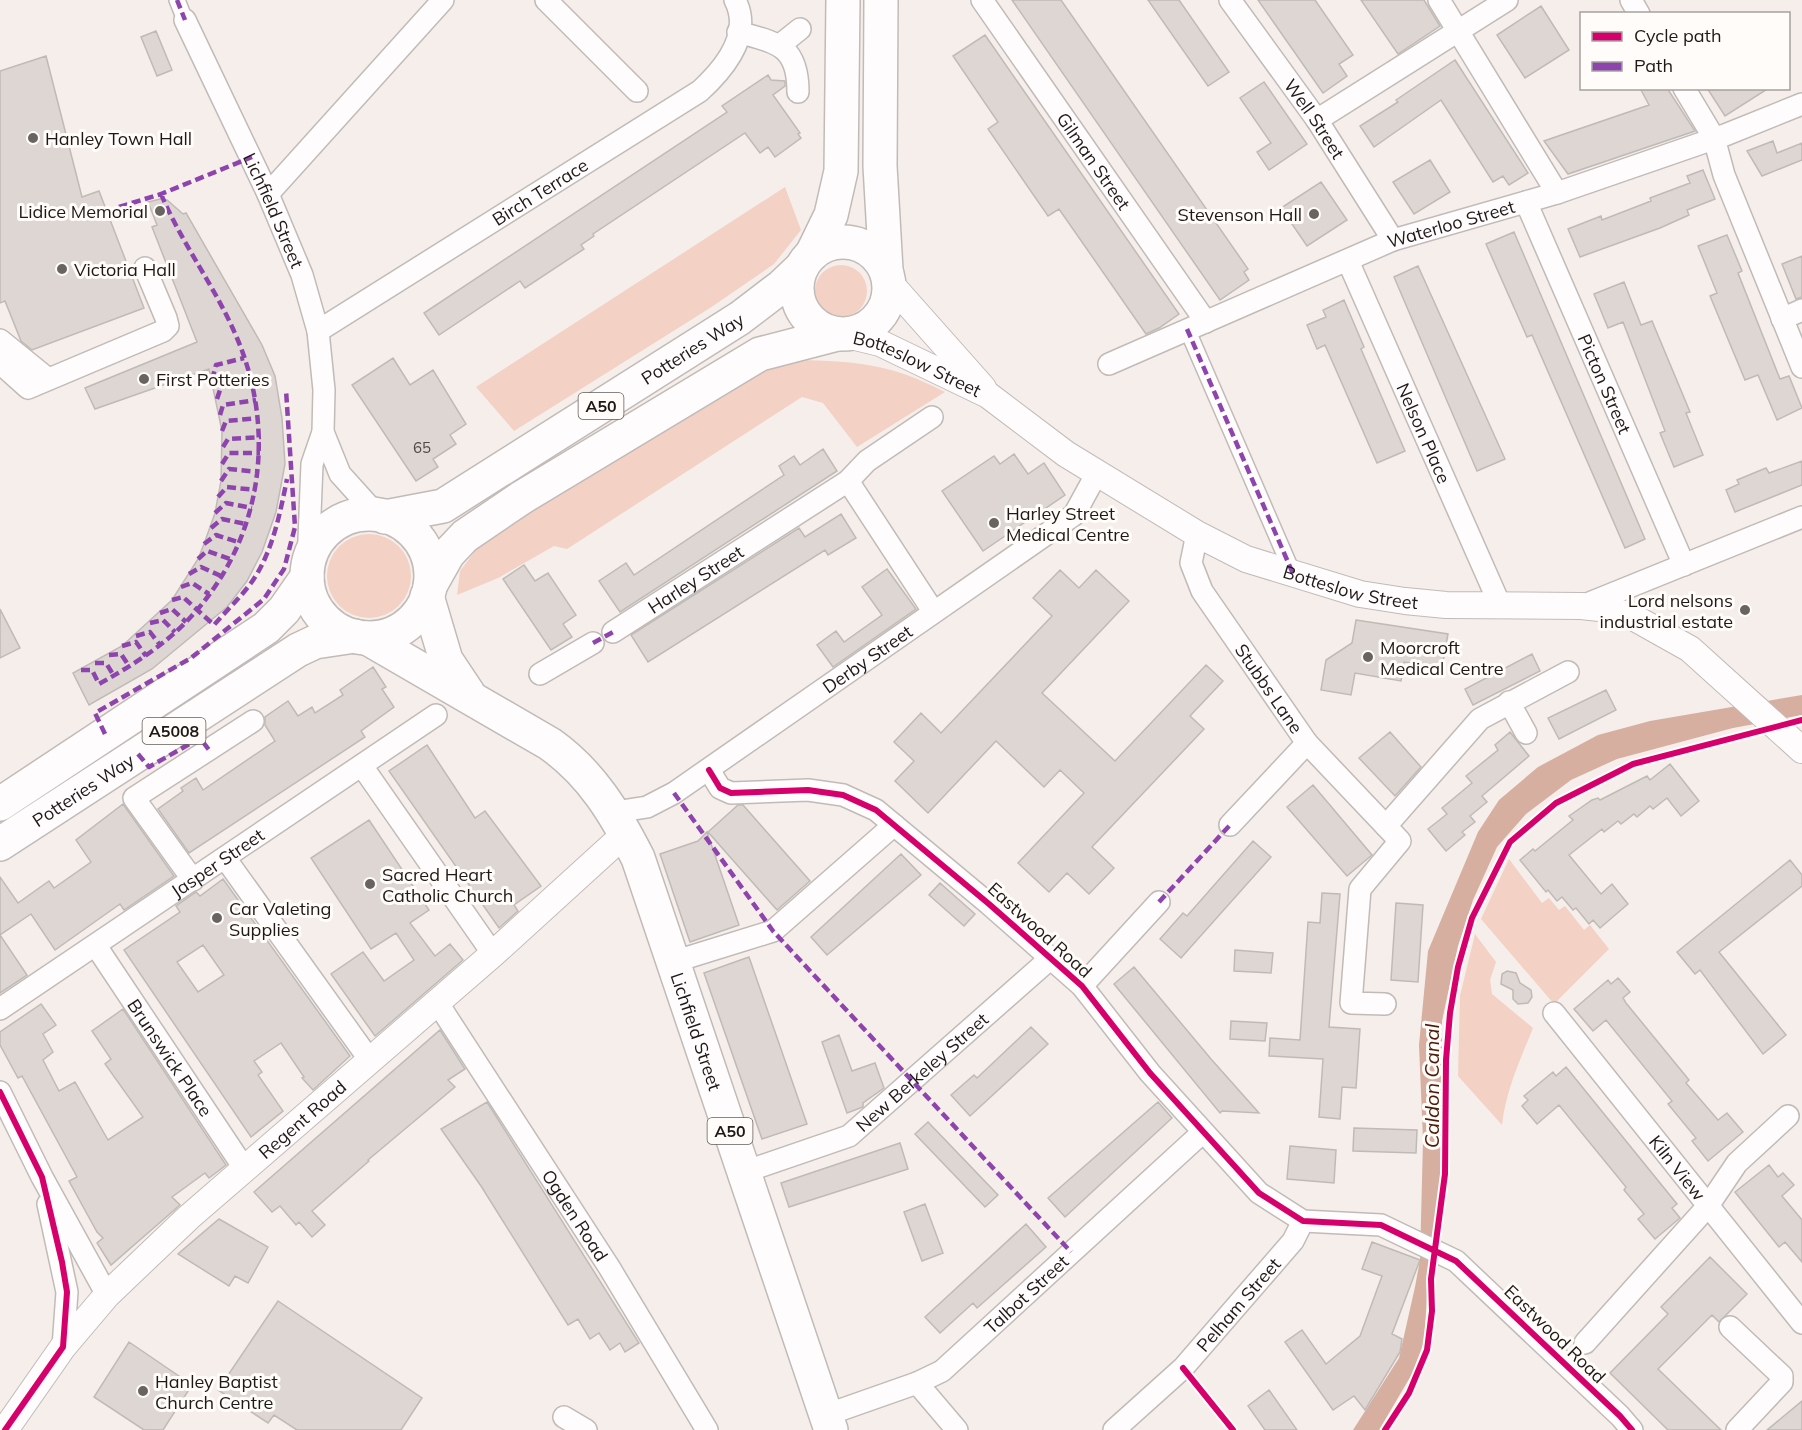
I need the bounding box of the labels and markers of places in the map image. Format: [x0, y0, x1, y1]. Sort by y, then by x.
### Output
place label: Hanley Town Hall [45, 127, 192, 150]
marker: Hanley Town Hall [26, 131, 40, 145]
place label: Lidice Memorial [18, 200, 148, 223]
place label: Stevenson Hall [1178, 203, 1302, 226]
marker: Lidice Memorial [153, 204, 167, 218]
marker: Stevenson Hall [1307, 207, 1321, 221]
place label: Victoria Hall [74, 258, 176, 281]
marker: Victoria Hall [55, 262, 69, 276]
place label: First Potteries [156, 368, 270, 391]
marker: First Potteries [137, 372, 151, 386]
place label: Harley Street Medical Centre [1006, 502, 1129, 546]
marker: Harley Street Medical Centre [987, 516, 1001, 530]
place label: Lord nelsons industrial estate [1600, 589, 1733, 633]
marker: Lord nelsons industrial estate [1738, 603, 1752, 617]
place label: Moorcroft Medical Centre [1380, 636, 1503, 680]
marker: Moorcroft Medical Centre [1361, 650, 1375, 664]
place label: Sacred Heart Catholic Church [382, 863, 513, 907]
marker: Sacred Heart Catholic Church [363, 877, 377, 891]
place label: Car Valeting Supplies [229, 897, 331, 941]
marker: Car Valeting Supplies [210, 911, 224, 925]
place label: Hanley Baptist Church Centre [155, 1370, 278, 1414]
marker: Hanley Baptist Church Centre [136, 1384, 150, 1398]

